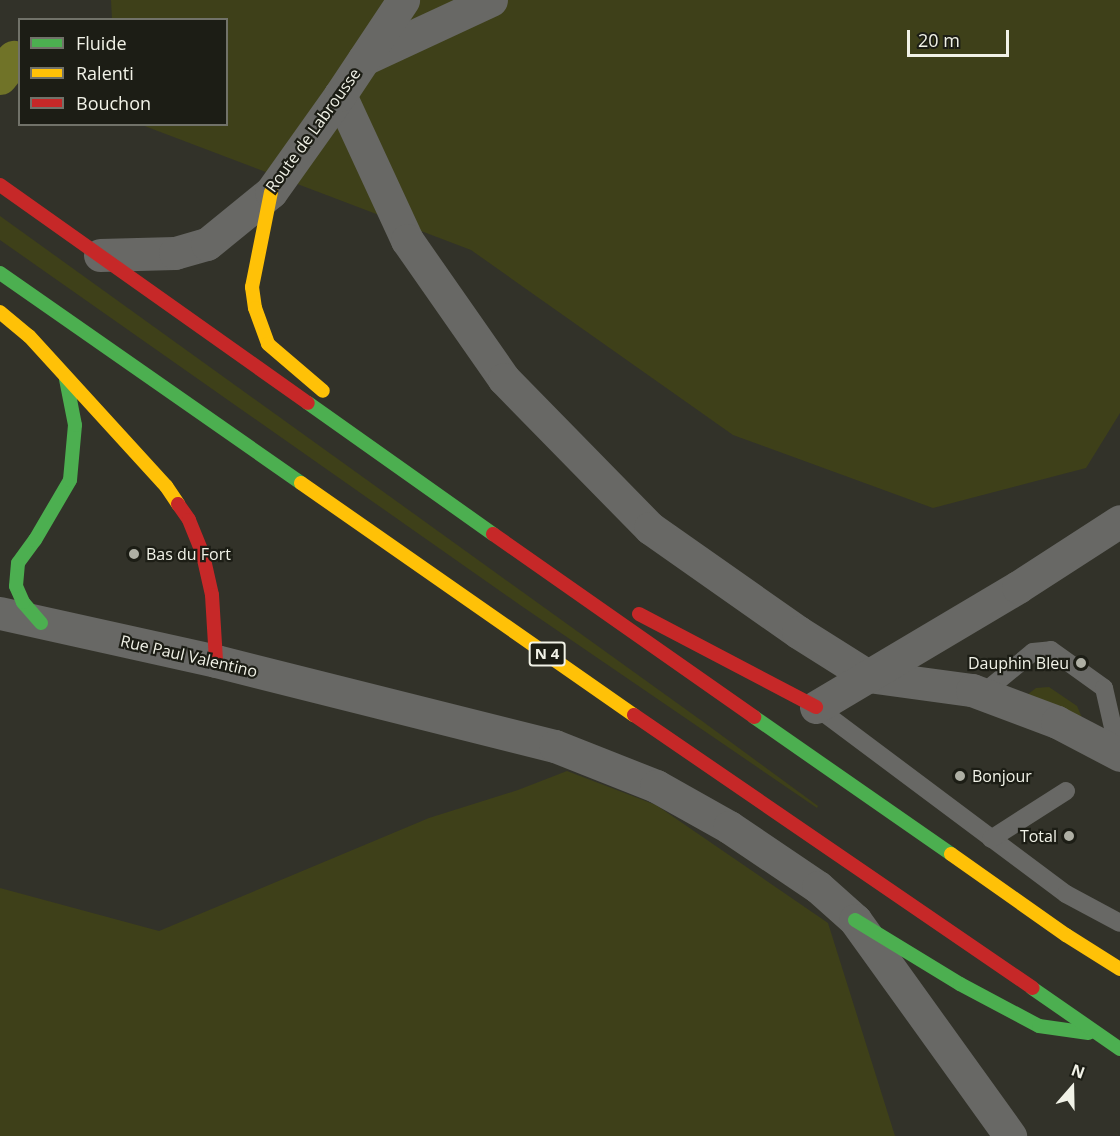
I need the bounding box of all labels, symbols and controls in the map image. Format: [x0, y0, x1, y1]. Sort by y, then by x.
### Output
legend [18, 18, 228, 126]
scale bar [910, 18, 1012, 56]
text: 20 m [918, 28, 960, 52]
text: Fluide [76, 31, 127, 55]
text: Ralenti [76, 61, 134, 85]
street label: Route de Labrousse [262, 64, 364, 196]
text: Bouchon [76, 91, 151, 115]
place label: Bas du Fort [146, 544, 231, 564]
marker: Bas du Fort [127, 547, 141, 561]
street label: Rue Paul Valentino [119, 631, 259, 681]
road number: N 4 [528, 642, 566, 666]
place label: Dauphin Bleu [968, 653, 1069, 673]
marker: Dauphin Bleu [1074, 656, 1088, 670]
place label: Bonjour [972, 766, 1032, 786]
marker: Bonjour [953, 769, 967, 783]
place label: Total [1020, 826, 1057, 846]
marker: Total [1062, 829, 1076, 843]
north arrow [1042, 1058, 1102, 1118]
text: N [1068, 1059, 1088, 1084]

